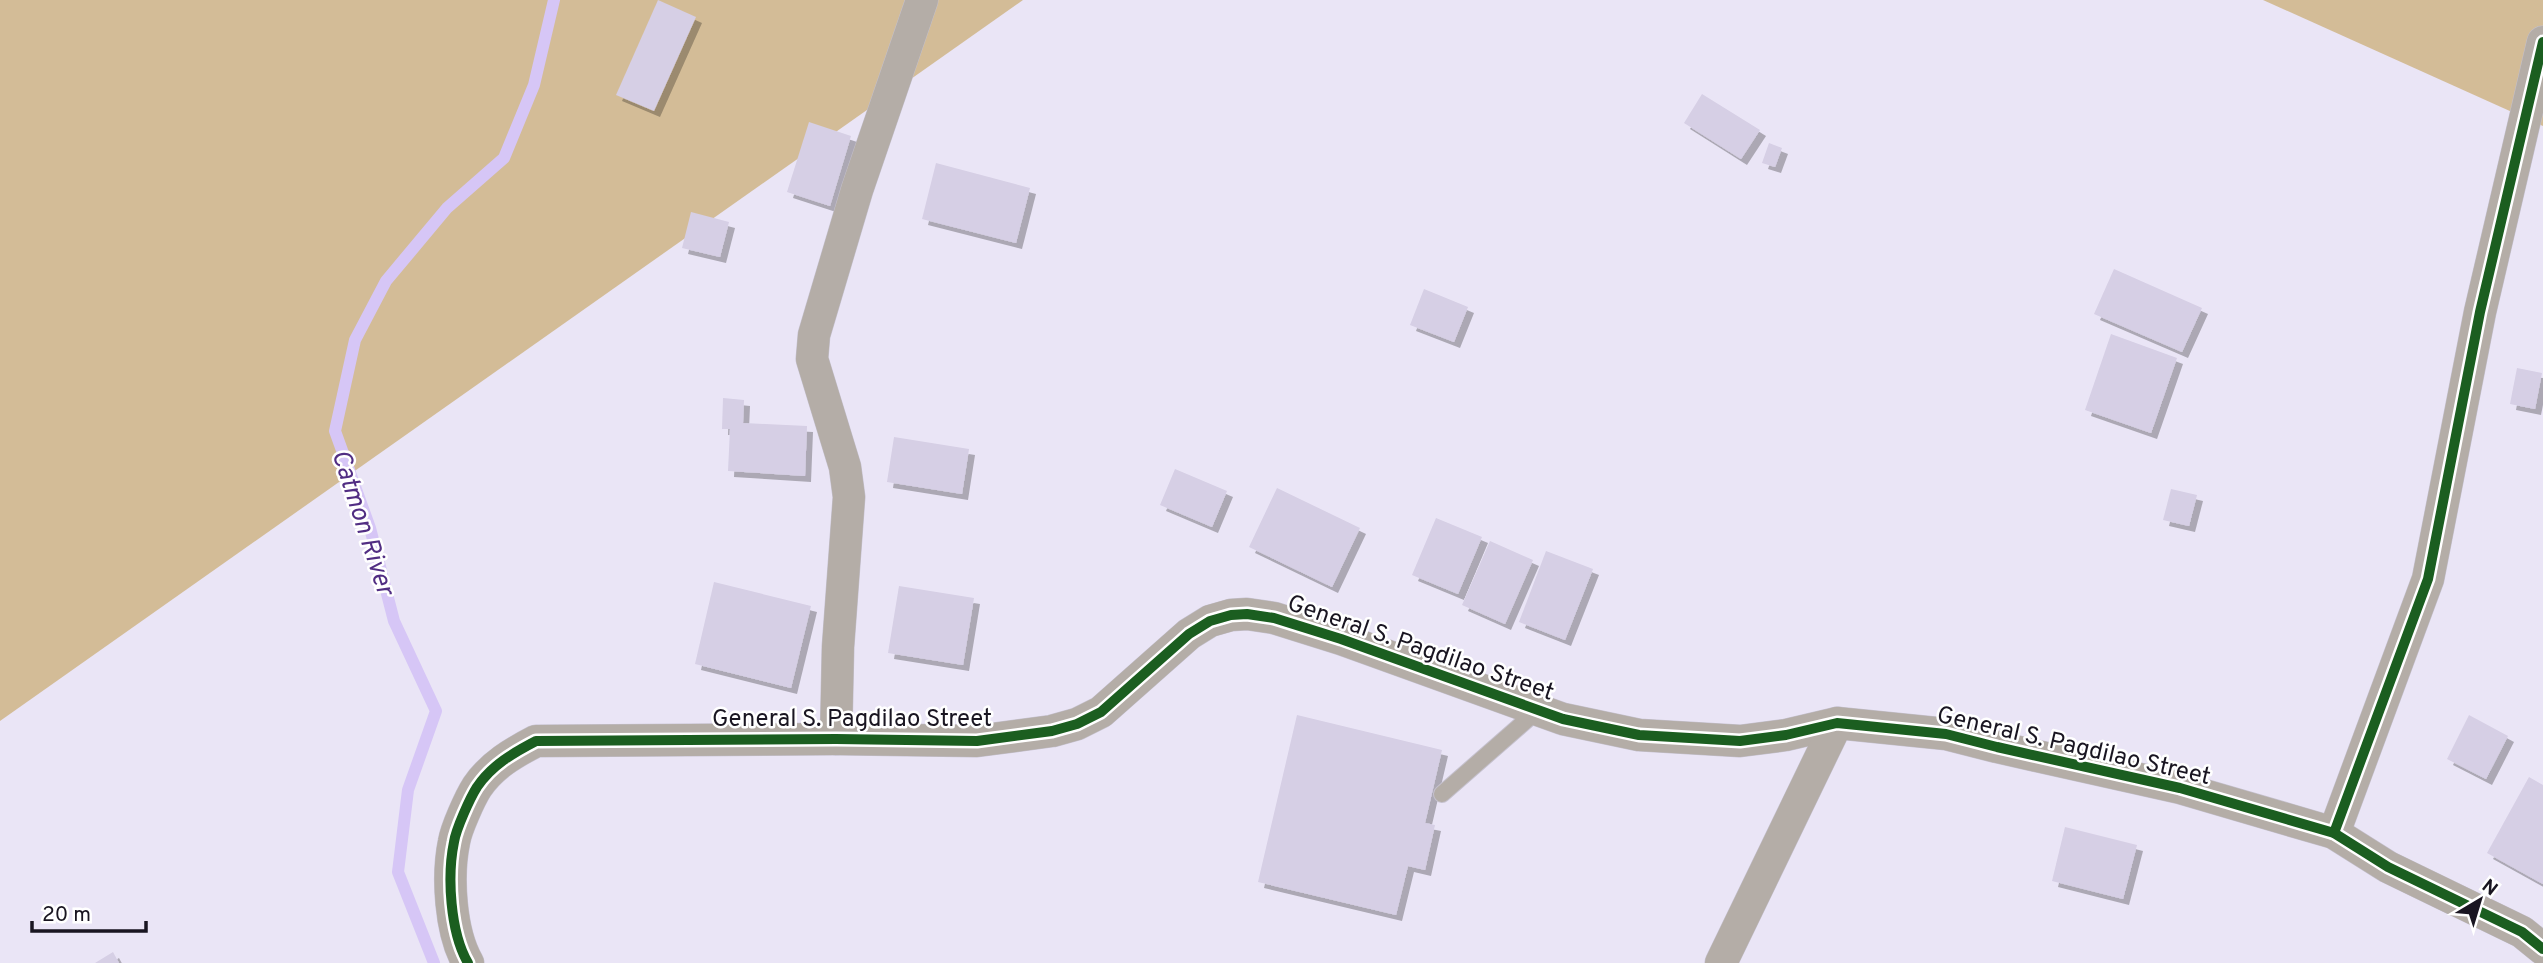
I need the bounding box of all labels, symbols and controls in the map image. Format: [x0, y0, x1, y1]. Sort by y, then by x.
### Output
water label: Catmon River [323, 446, 401, 602]
street label: General S. Pagdilao Street [1283, 589, 1558, 709]
street label: General S. Pagdilao Street [1934, 701, 2213, 793]
street label: General S. Pagdilao Street [712, 705, 992, 735]
north arrow [2445, 865, 2515, 935]
text: N [2476, 875, 2502, 902]
scale bar [32, 890, 145, 934]
text: 20 m [42, 902, 91, 929]

